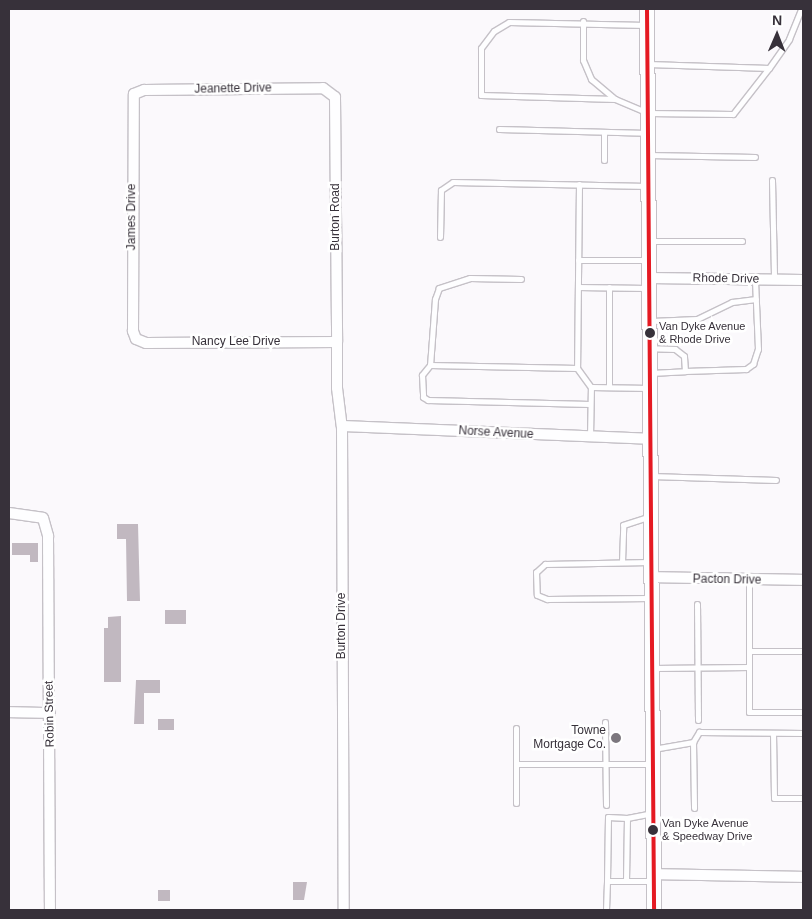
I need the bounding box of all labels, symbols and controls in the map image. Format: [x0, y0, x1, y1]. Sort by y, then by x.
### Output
north arrow [752, 10, 802, 60]
text: N [772, 12, 782, 28]
street label: Jeanette Drive [194, 81, 272, 97]
street label: Burton Road [329, 183, 343, 251]
street label: James Drive [125, 184, 139, 250]
street label: Rhode Drive [693, 271, 759, 287]
place label: Van Dyke Avenue & Rhode Drive [659, 320, 746, 346]
marker: Van Dyke Avenue & Rhode Drive [645, 328, 655, 338]
street label: Nancy Lee Drive [192, 335, 280, 349]
street label: Norse Avenue [458, 424, 534, 442]
street label: Pacton Drive [693, 572, 761, 588]
street label: Burton Drive [335, 593, 349, 659]
street label: Robin Street [42, 681, 58, 747]
place label: Towne Mortgage Co. [533, 724, 606, 752]
marker: Towne Mortgage Co. [610, 732, 622, 744]
place label: Van Dyke Avenue & Speedway Drive [662, 817, 752, 843]
marker: Van Dyke Avenue & Speedway Drive [648, 825, 658, 835]

